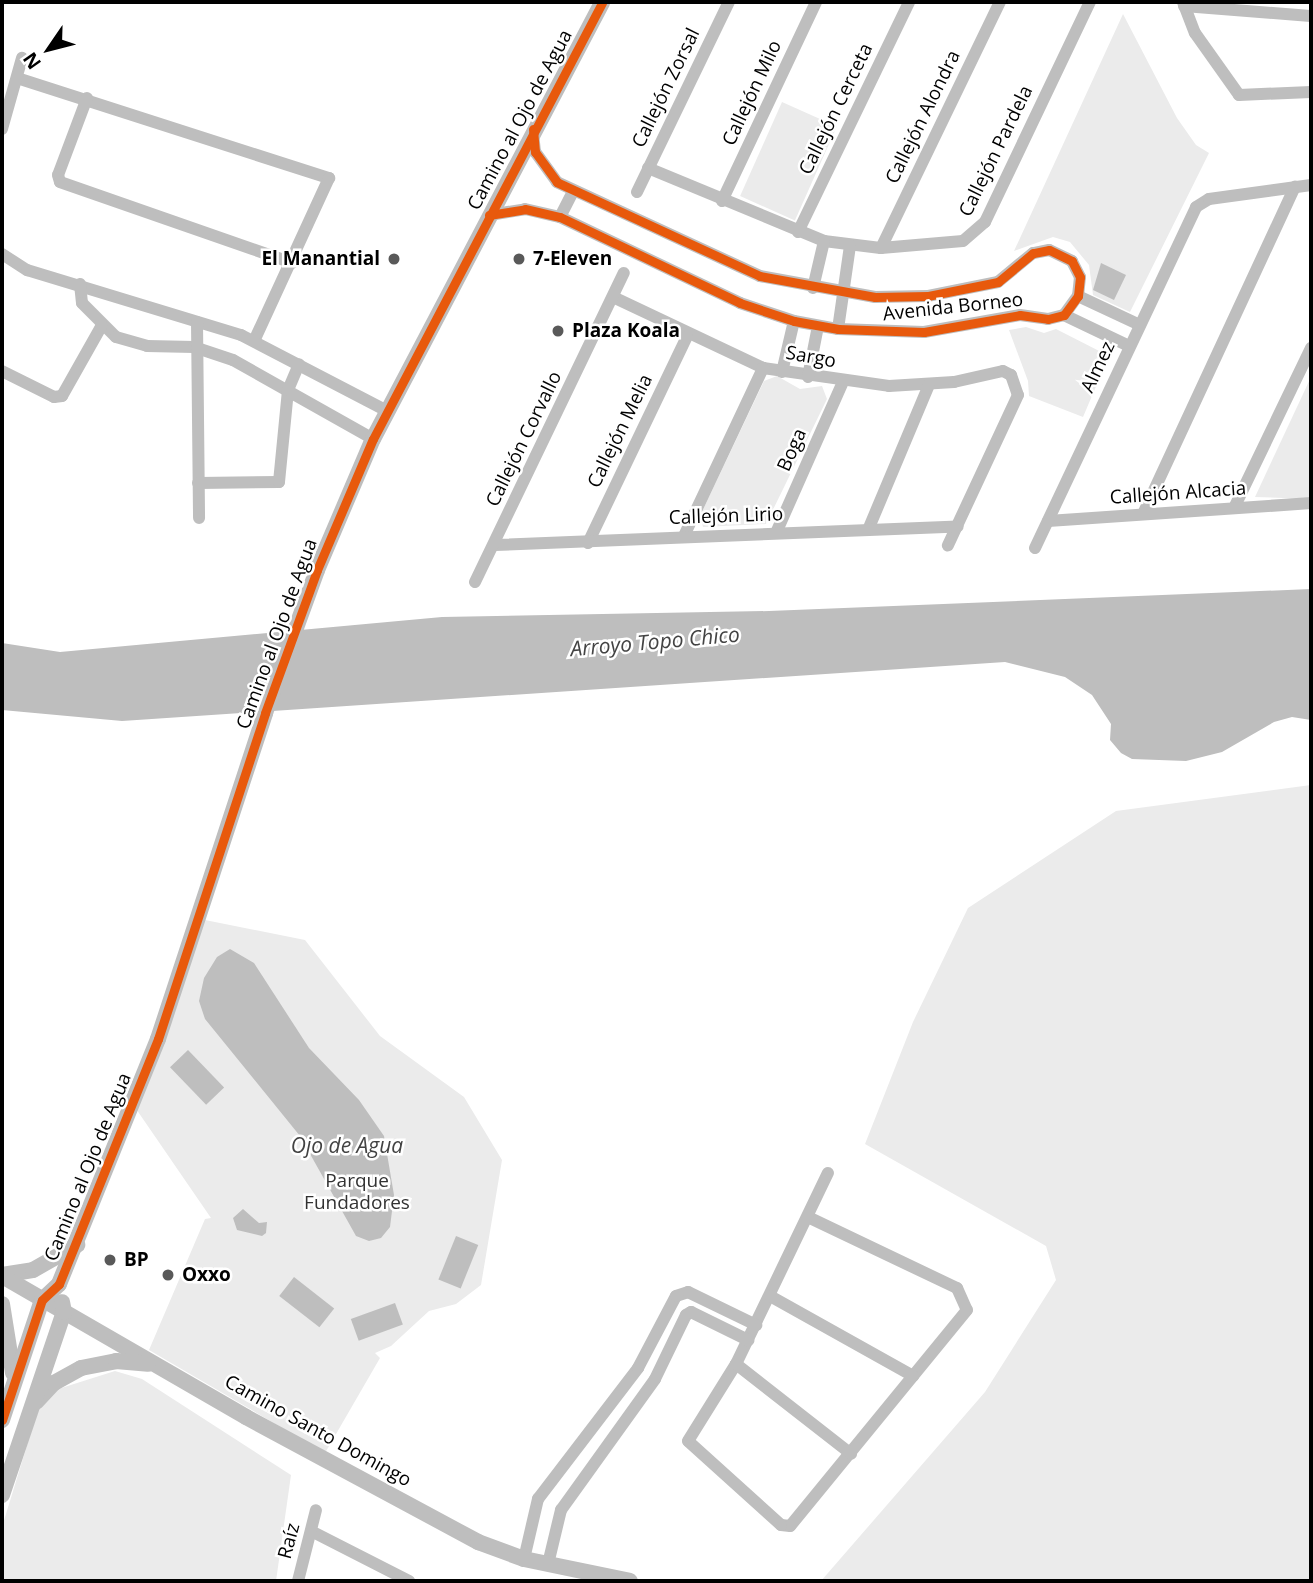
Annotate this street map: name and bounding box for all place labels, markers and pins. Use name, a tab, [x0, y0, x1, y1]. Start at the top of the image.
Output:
place label: El Manantial	[261, 248, 380, 270]
place label: 7-Eleven	[533, 248, 612, 270]
marker: El Manantial	[386, 251, 402, 267]
marker: 7-Eleven	[511, 251, 527, 267]
place label: Plaza Koala	[572, 320, 680, 342]
marker: Plaza Koala	[550, 323, 566, 339]
place label: BP	[124, 1249, 149, 1271]
marker: BP	[102, 1252, 118, 1268]
place label: Oxxo	[182, 1264, 231, 1286]
marker: Oxxo	[160, 1267, 176, 1283]

